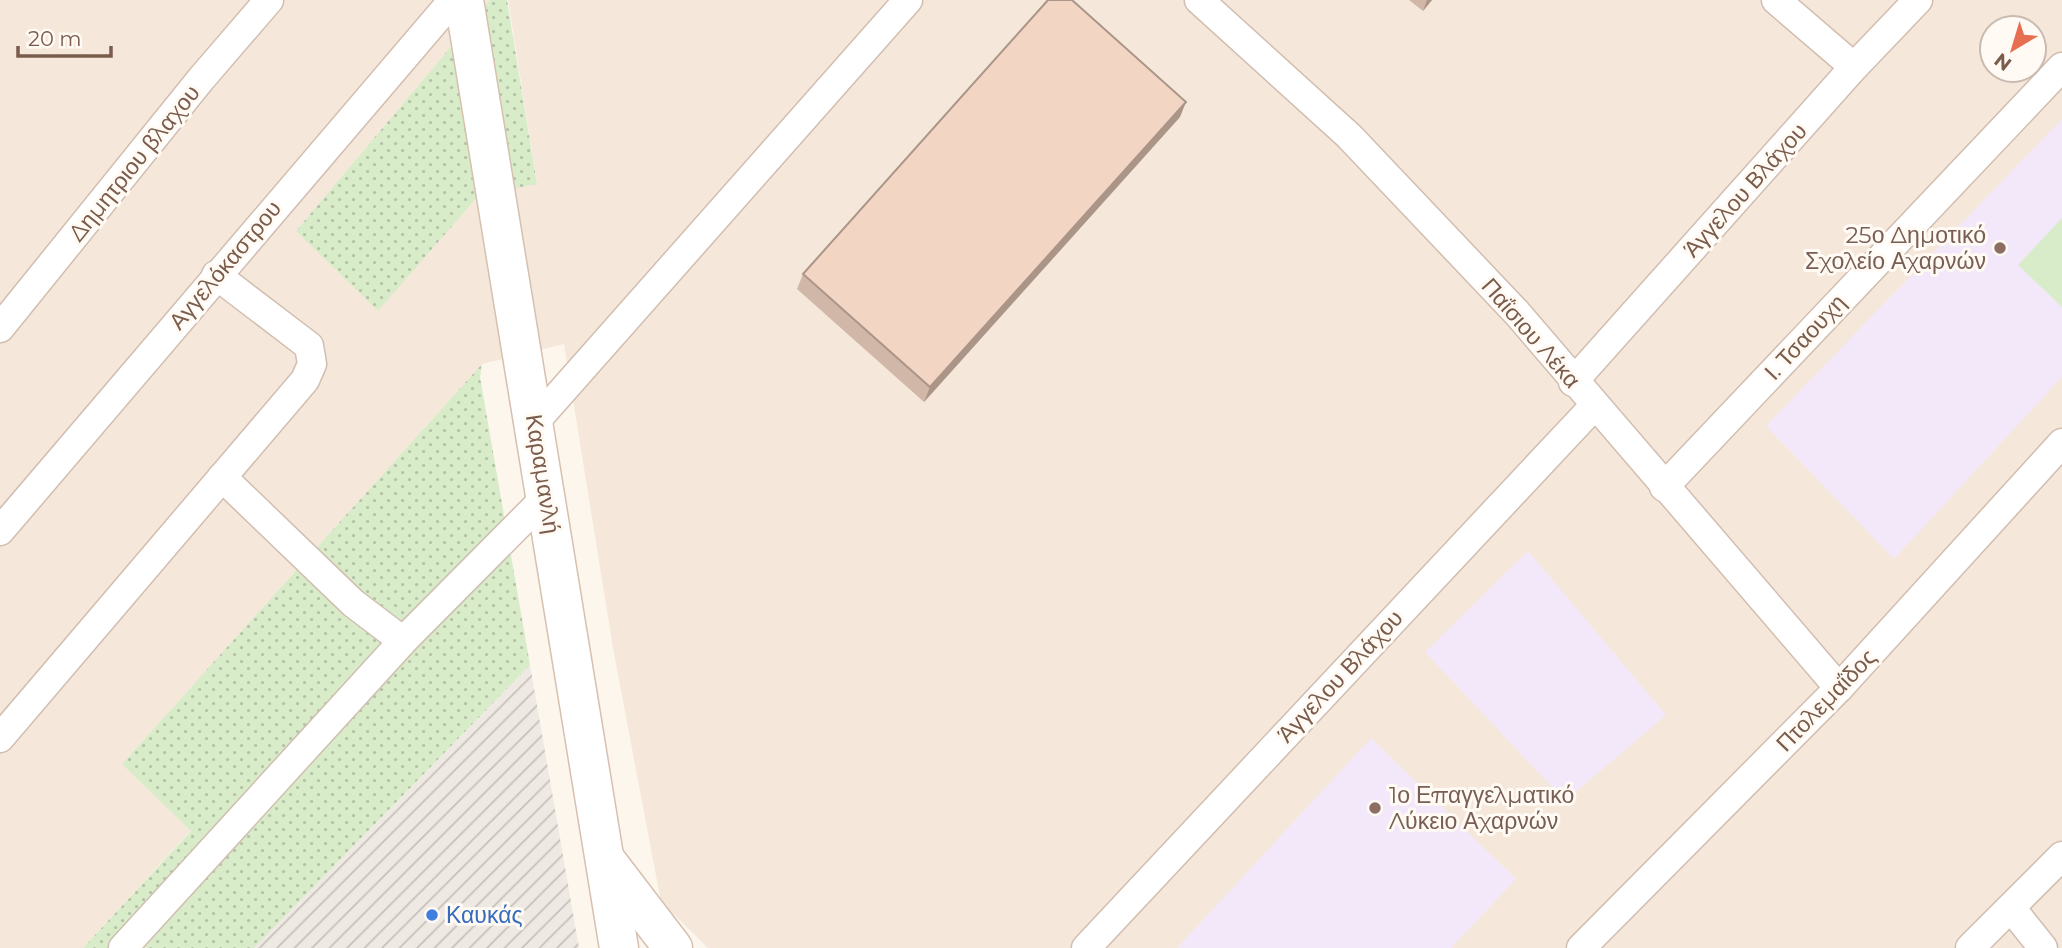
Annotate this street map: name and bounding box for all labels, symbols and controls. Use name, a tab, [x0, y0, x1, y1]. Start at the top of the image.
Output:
scale bar	[18, 14, 110, 58]
north arrow	[1978, 14, 2048, 84]
text: 20 m	[28, 26, 82, 51]
text: N	[1990, 48, 2016, 76]
street label: Δημητριου βλαχου	[62, 79, 206, 247]
street label: Άγγελου Βλάχου	[1677, 117, 1813, 263]
street label: Αγγελόκαστρου	[163, 195, 287, 335]
place label: 25ο Δημοτικό Σχολείο Αχαρνών	[1805, 221, 1986, 275]
marker: 25ο Δημοτικό Σχολείο Αχαρνών	[1992, 240, 2008, 256]
street label: Παΐσιου Λέκα	[1476, 272, 1586, 394]
street label: Ι. Τσαουχη	[1758, 288, 1852, 386]
street label: Καραμανλή	[520, 412, 566, 536]
street label: Άγγελου Βλάχου	[1272, 604, 1408, 748]
street label: Πτολεμαΐδος	[1770, 643, 1882, 757]
place label: 1ο Επαγγελματικό Λύκειο Αχαρνών	[1389, 781, 1574, 835]
marker: 1ο Επαγγελματικό Λύκειο Αχαρνών	[1367, 800, 1383, 816]
place label: Καυκάς	[446, 901, 523, 929]
marker: Καυκάς	[424, 907, 440, 923]

